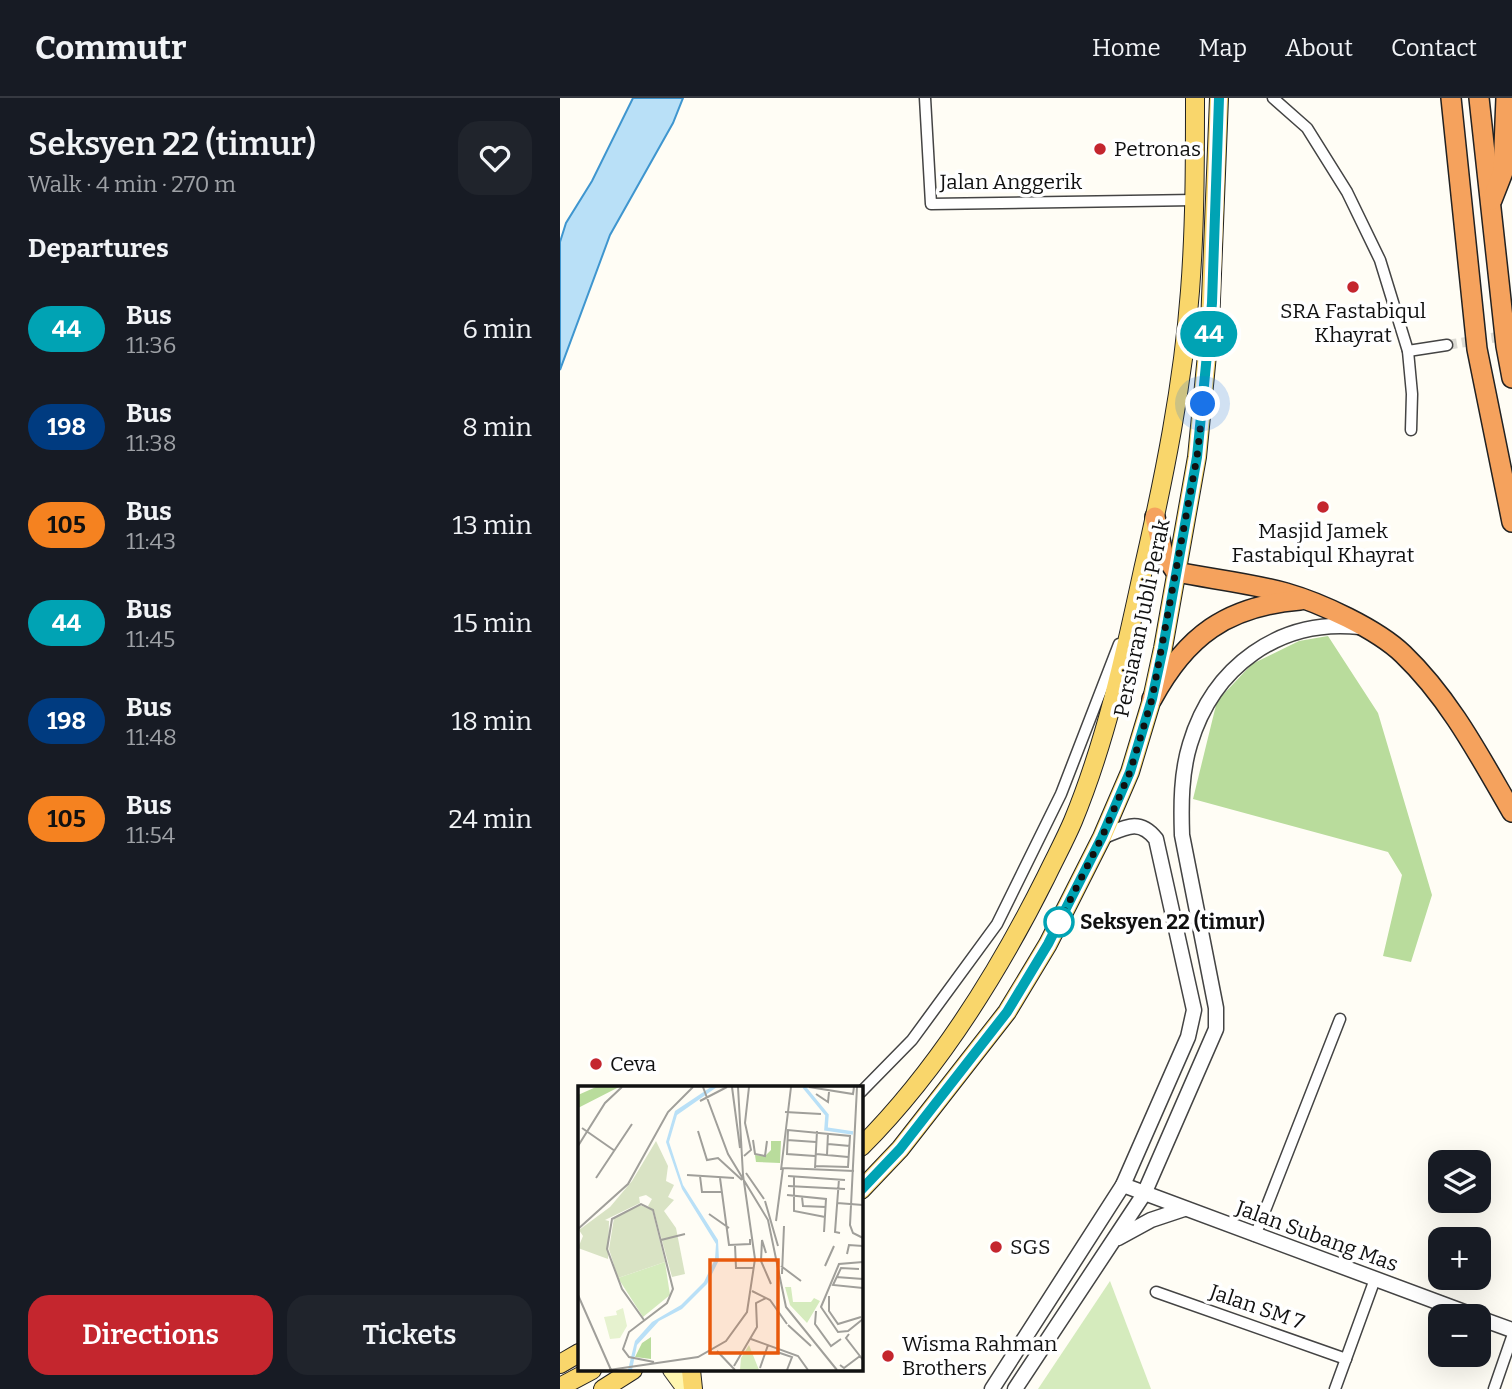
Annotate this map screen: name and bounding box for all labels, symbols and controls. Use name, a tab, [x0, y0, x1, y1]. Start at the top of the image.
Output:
text: Commutr	[35, 28, 187, 68]
text: Home	[1092, 34, 1161, 62]
text: Map	[1199, 34, 1247, 62]
text: About	[1285, 34, 1353, 62]
text: Contact	[1391, 34, 1477, 62]
button: heart	[458, 121, 532, 195]
text: Seksyen 22 (timur)	[28, 124, 316, 164]
place label: Petronas	[1114, 136, 1201, 162]
marker: Petronas	[1092, 141, 1108, 157]
street label: Jalan Anggerik	[939, 169, 1082, 195]
text: Walk · 4 min · 270 m	[28, 170, 236, 198]
text: Departures	[28, 233, 169, 264]
marker: SRA Fastabiqul Khayrat	[1345, 279, 1361, 295]
place label: SRA Fastabiqul Khayrat	[1280, 298, 1426, 348]
text: Bus	[126, 300, 172, 331]
line badge: 44	[1178, 311, 1240, 357]
text: 6 min	[463, 314, 532, 345]
text: 44	[52, 315, 81, 343]
text: 44	[1194, 320, 1224, 348]
text: 11:36	[126, 331, 176, 359]
your location	[1185, 386, 1220, 421]
text: Bus	[126, 398, 172, 429]
text: 8 min	[462, 412, 532, 443]
text: 198	[47, 413, 86, 441]
text: 11:38	[126, 429, 176, 457]
text: Bus	[126, 496, 172, 527]
marker: Masjid Jamek Fastabiqul Khayrat	[1315, 499, 1331, 515]
text: 13 min	[452, 510, 532, 541]
text: 105	[47, 511, 86, 539]
street label: Persiaran Jubli Perak	[1108, 517, 1176, 719]
place label: Masjid Jamek Fastabiqul Khayrat	[1232, 518, 1415, 568]
text: 11:43	[126, 527, 176, 555]
text: Bus	[126, 594, 172, 625]
text: 15 min	[453, 608, 532, 639]
text: 44	[52, 609, 81, 637]
text: 11:45	[126, 625, 175, 653]
text: Bus	[126, 692, 172, 723]
text: 18 min	[452, 706, 532, 737]
text: 198	[47, 707, 86, 735]
text: 11:48	[126, 723, 177, 751]
text: Bus	[126, 790, 172, 821]
text: 24 min	[448, 804, 532, 835]
text: 105	[47, 805, 86, 833]
text: 11:54	[126, 821, 175, 849]
marker: Seksyen 22 (timur)	[1044, 907, 1074, 937]
place label: Seksyen 22 (timur)	[1080, 909, 1265, 935]
place label: Ceva	[610, 1051, 657, 1077]
marker: Ceva	[588, 1056, 604, 1072]
inset map	[578, 1086, 863, 1372]
map controls	[1428, 1150, 1491, 1367]
button: layers	[1428, 1150, 1491, 1213]
street label: Jalan Subang Mas	[1231, 1194, 1402, 1277]
button: +	[1428, 1227, 1491, 1290]
place label: SGS	[1010, 1234, 1051, 1260]
marker: SGS	[988, 1239, 1004, 1255]
street label: Jalan SM 7	[1205, 1278, 1308, 1335]
button: Directions	[28, 1295, 273, 1375]
button: Tickets	[287, 1295, 532, 1375]
button: −	[1428, 1304, 1491, 1367]
place label: Wisma Rahman Brothers	[902, 1331, 1057, 1381]
marker: Wisma Rahman Brothers	[880, 1348, 896, 1364]

